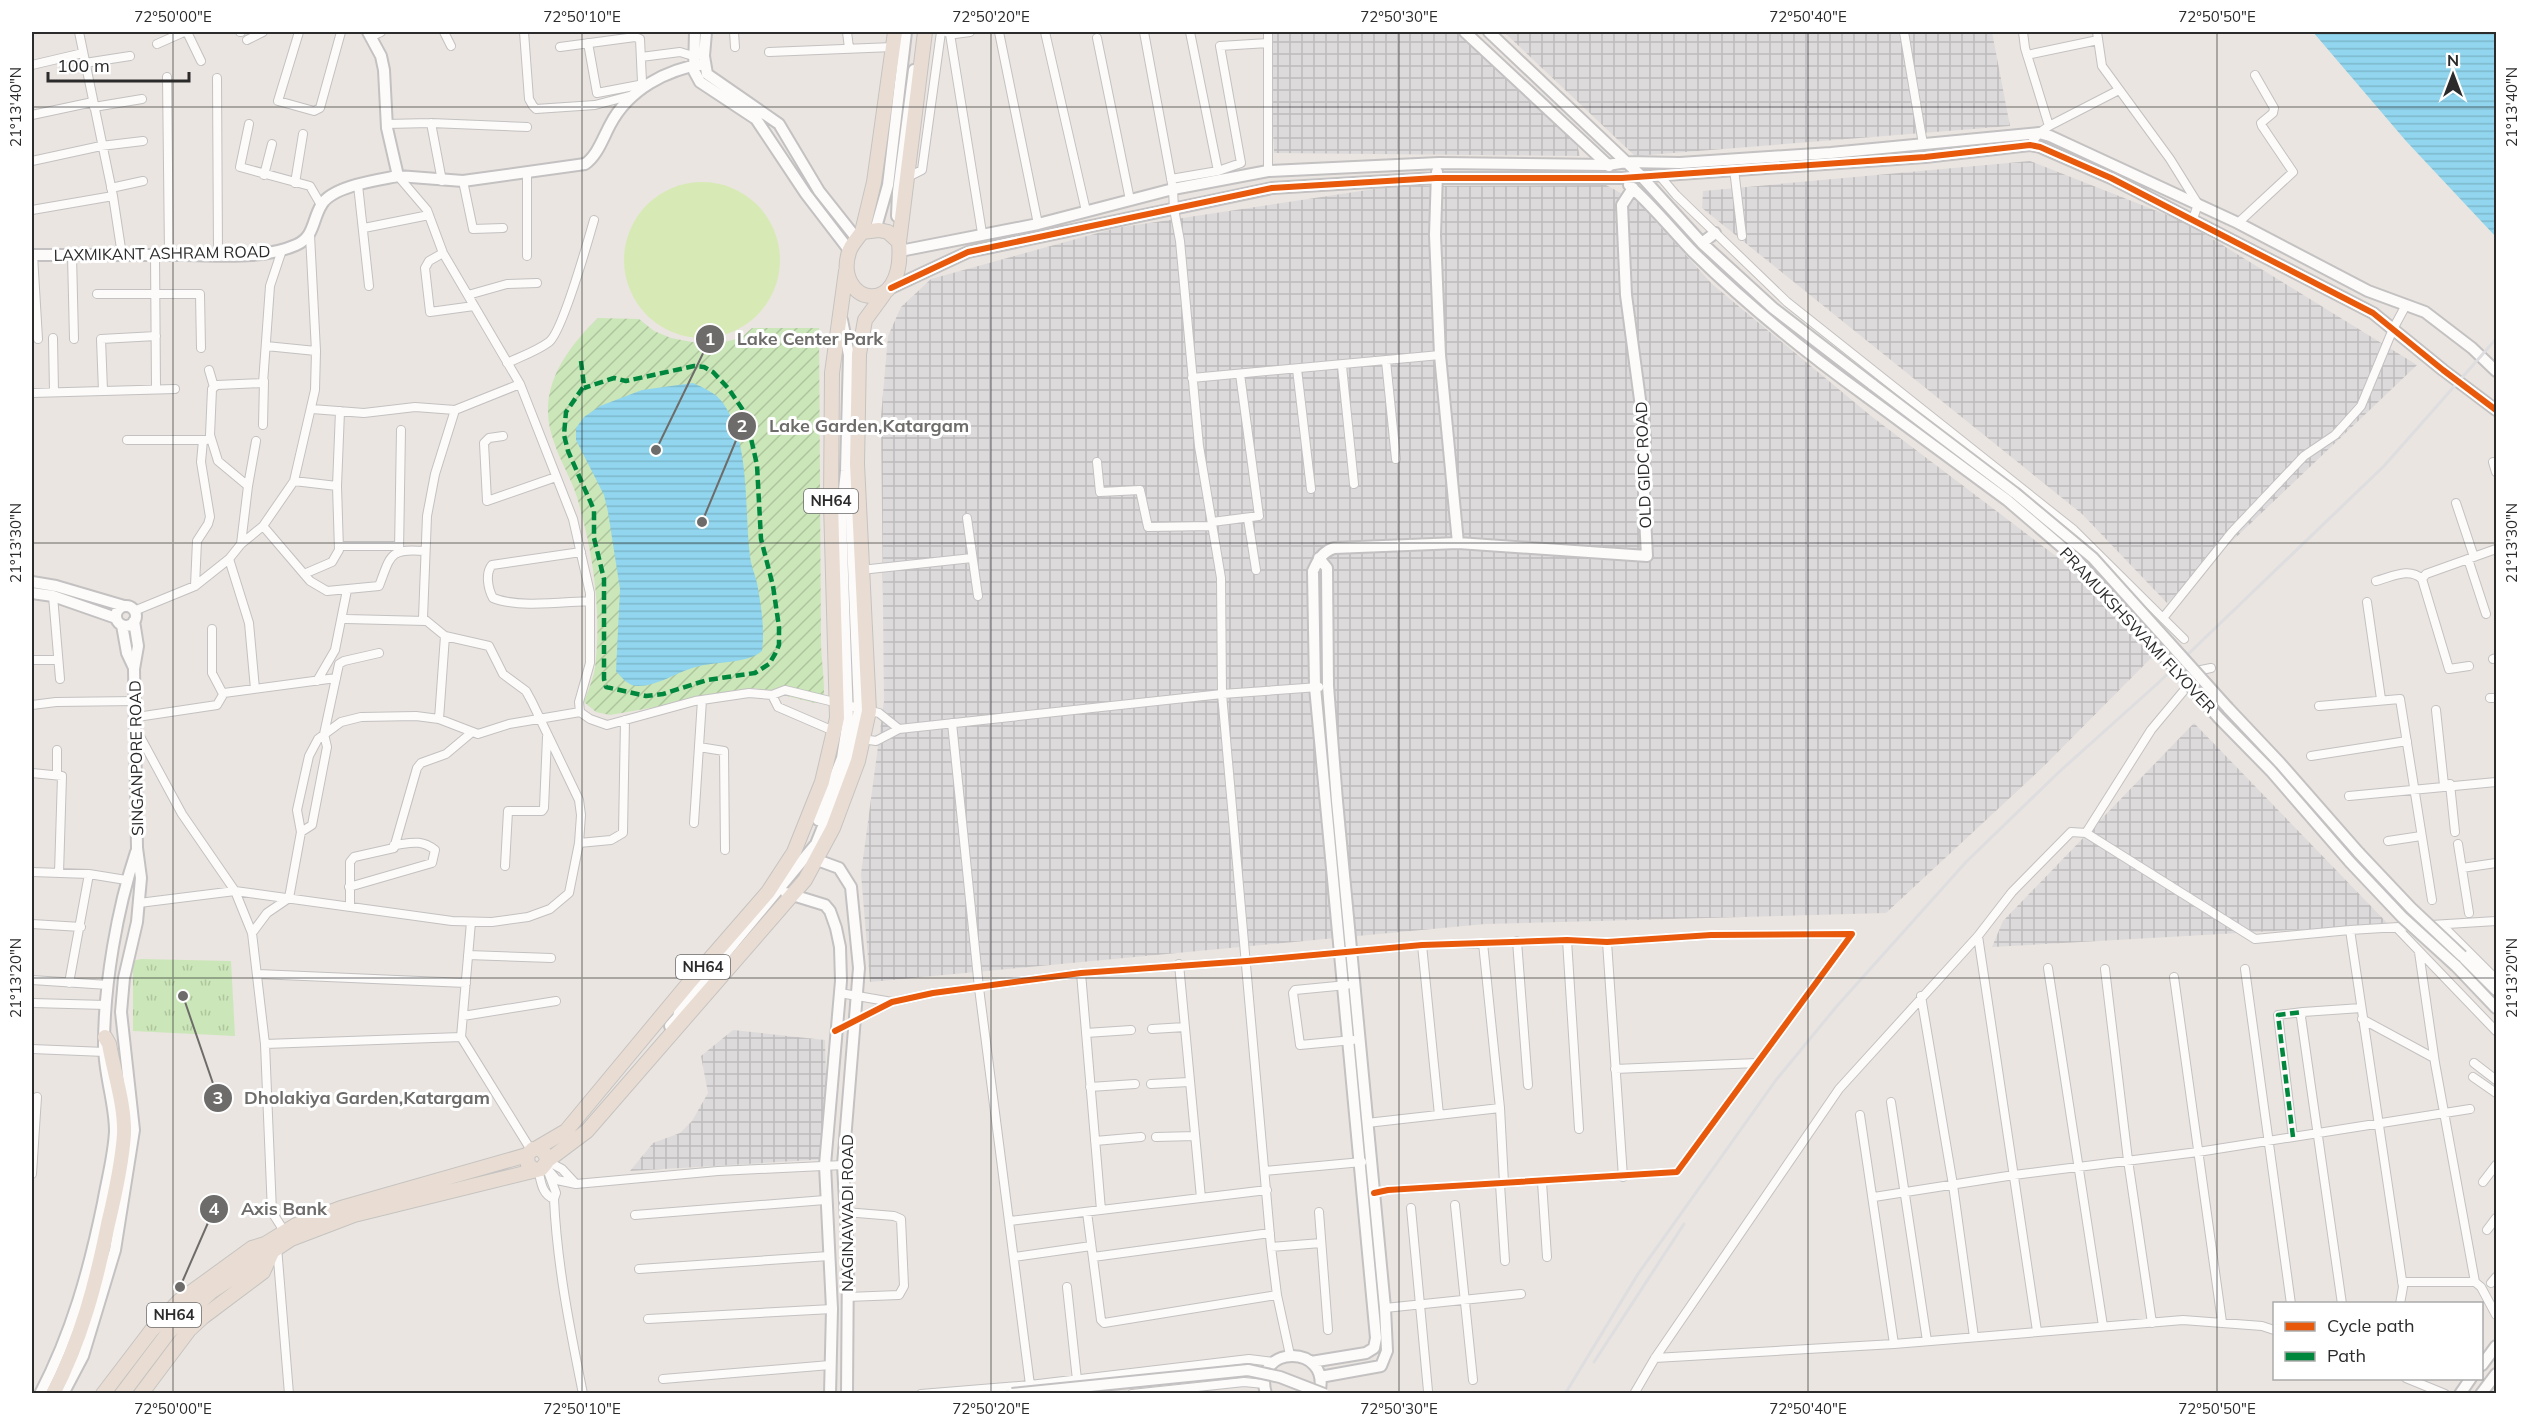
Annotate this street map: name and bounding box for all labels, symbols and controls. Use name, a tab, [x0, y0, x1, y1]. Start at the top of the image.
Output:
text: 72°50'00"E	[134, 7, 212, 26]
text: 72°50'10"E	[543, 7, 621, 26]
text: 72°50'20"E	[952, 7, 1030, 26]
text: 72°50'30"E	[1360, 7, 1438, 26]
text: 72°50'40"E	[1769, 7, 1847, 26]
text: 72°50'50"E	[2178, 7, 2256, 26]
scale bar	[48, 45, 189, 83]
north arrow	[2423, 45, 2483, 105]
text: N	[2447, 50, 2459, 70]
text: 100 m	[57, 54, 110, 77]
text: 21°13'40"N	[6, 67, 25, 147]
text: 21°13'40"N	[2502, 67, 2521, 147]
street label: LAXMIKANT ASHRAM ROAD	[53, 241, 271, 265]
callout: Lake Center Park	[695, 321, 895, 357]
text: 1	[705, 327, 715, 350]
text: Lake Center Park	[737, 327, 884, 350]
street label: OLD GIDC ROAD	[1631, 401, 1655, 529]
callout: Lake Garden,Katargam	[727, 408, 981, 444]
text: 2	[737, 414, 747, 437]
text: Lake Garden,Katargam	[769, 414, 969, 437]
road number: NH64	[804, 489, 858, 513]
text: 21°13'30"N	[6, 503, 25, 583]
text: 21°13'30"N	[2502, 503, 2521, 583]
street label: PRAMUKSHSWAMI FLYOVER	[2056, 543, 2220, 717]
street label: SINGANPORE ROAD	[125, 680, 147, 836]
text: 21°13'20"N	[6, 938, 25, 1018]
text: 21°13'20"N	[2502, 938, 2521, 1018]
road number: NH64	[676, 955, 730, 979]
callout: Dholakiya Garden,Katargam	[203, 1080, 502, 1116]
text: 3	[213, 1086, 223, 1109]
text: Dholakiya Garden,Katargam	[244, 1086, 490, 1109]
street label: NAGINAWADI ROAD	[837, 1134, 857, 1292]
callout: Axis Bank	[199, 1191, 339, 1227]
text: 4	[209, 1197, 220, 1220]
text: Axis Bank	[241, 1197, 328, 1220]
legend	[2273, 1302, 2483, 1380]
road number: NH64	[147, 1303, 201, 1327]
text: Cycle path	[2327, 1314, 2414, 1337]
text: Path	[2327, 1344, 2366, 1367]
text: 72°50'00"E	[134, 1399, 212, 1418]
text: 72°50'10"E	[543, 1399, 621, 1418]
text: 72°50'20"E	[952, 1399, 1030, 1418]
text: 72°50'30"E	[1360, 1399, 1438, 1418]
text: 72°50'40"E	[1769, 1399, 1847, 1418]
text: 72°50'50"E	[2178, 1399, 2256, 1418]

